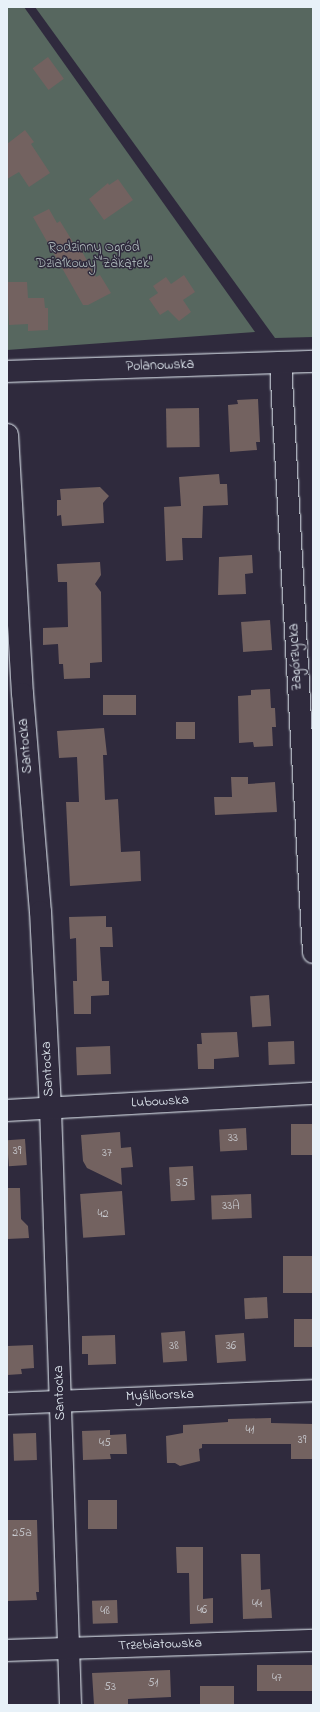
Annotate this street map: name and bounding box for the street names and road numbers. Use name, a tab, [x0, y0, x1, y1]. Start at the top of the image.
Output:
street label: Polanowska	[126, 356, 194, 376]
street label: Zagórzycka	[286, 623, 306, 691]
street label: Santocka	[15, 718, 37, 774]
street label: Santocka	[38, 1041, 58, 1097]
street label: Lubowska	[131, 1092, 189, 1112]
street label: Santocka	[51, 1365, 69, 1421]
street label: Myśliborska	[126, 1386, 194, 1406]
street label: Trzebiatowska	[118, 1635, 202, 1655]

